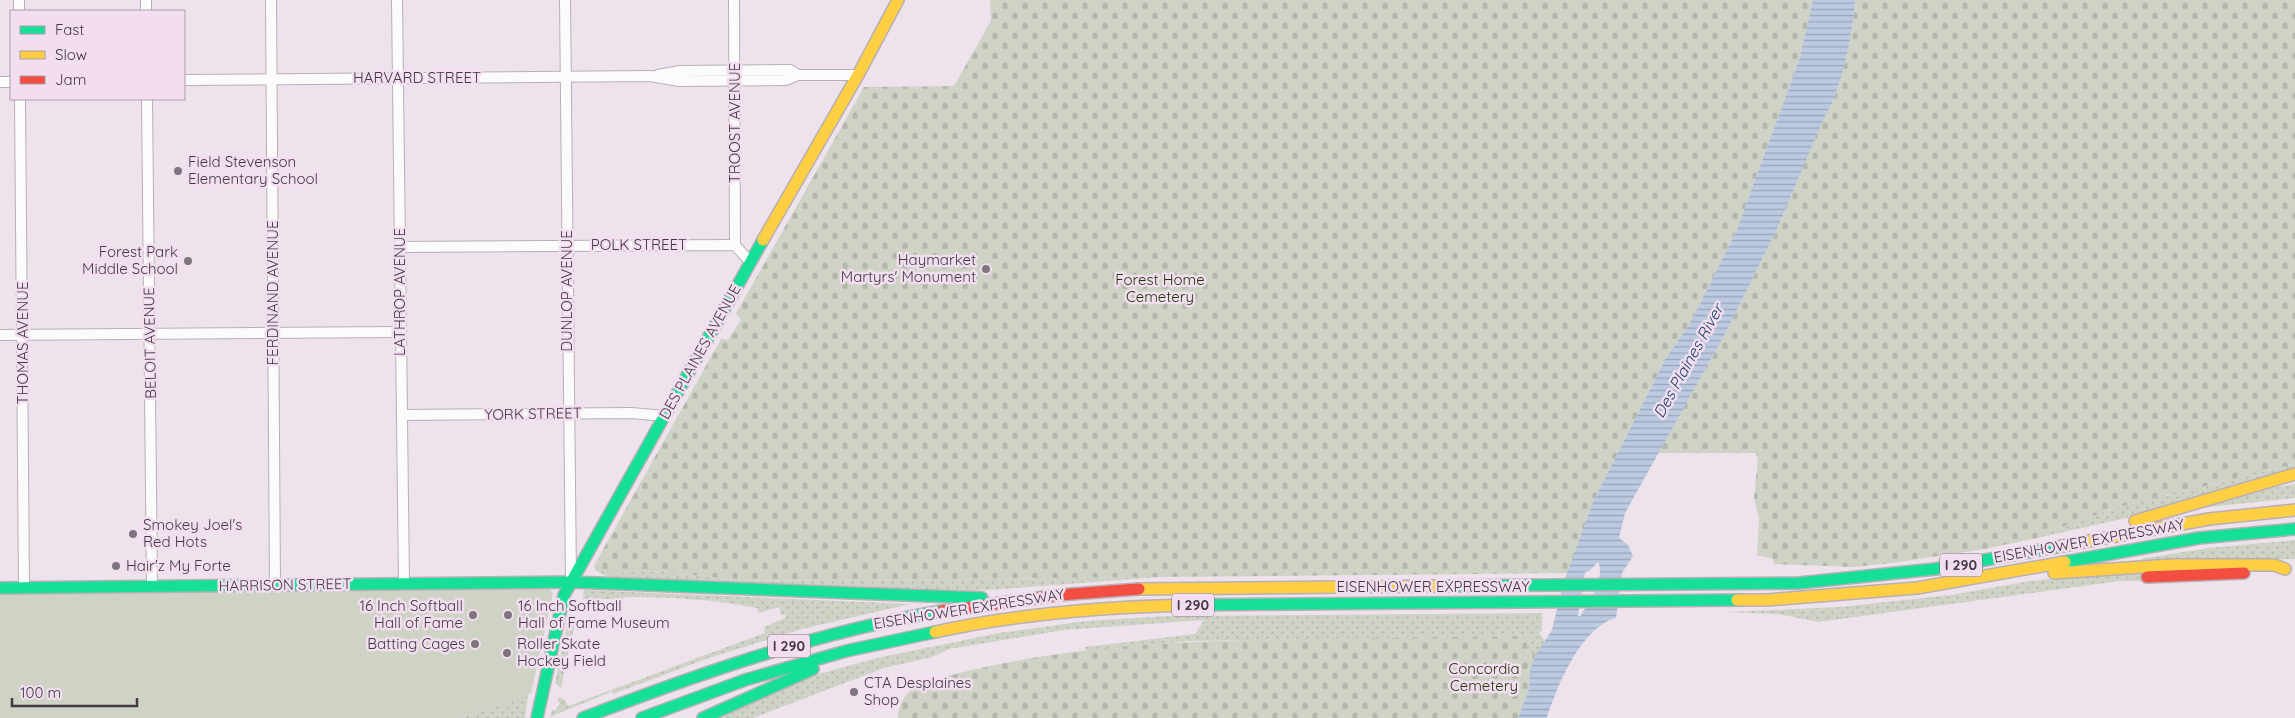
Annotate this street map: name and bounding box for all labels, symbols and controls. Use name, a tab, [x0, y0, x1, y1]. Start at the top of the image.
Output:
legend	[10, 10, 185, 100]
text: Fast	[55, 20, 84, 39]
text: Slow	[55, 45, 87, 64]
street label: TROOST AVENUE	[725, 63, 744, 183]
street label: HARVARD STREET	[353, 68, 481, 87]
text: Jam	[55, 70, 86, 89]
place label: Field Stevenson Elementary School	[188, 152, 318, 188]
marker: Field Stevenson Elementary School	[172, 165, 184, 177]
street label: FERDINAND AVENUE	[263, 221, 282, 365]
street label: LATHROP AVENUE	[390, 228, 409, 356]
street label: DUNLOP AVENUE	[557, 230, 576, 352]
street label: POLK STREET	[591, 235, 687, 254]
place label: Forest Park Middle School	[82, 242, 178, 278]
place label: Haymarket Martyrs' Monument	[841, 250, 976, 286]
marker: Forest Park Middle School	[182, 255, 194, 267]
marker: Haymarket Martyrs' Monument	[980, 263, 992, 275]
park label: Forest Home Cemetery	[1115, 270, 1205, 306]
street label: DES PLAINES AVENUE	[655, 281, 745, 422]
street label: THOMAS AVENUE	[13, 282, 32, 404]
street label: BELOIT AVENUE	[139, 287, 160, 399]
water label: Des Plaines River	[1649, 299, 1728, 421]
street label: YORK STREET	[484, 403, 582, 424]
street label: EISENHOWER EXPRESSWAY	[1992, 514, 2186, 567]
place label: Smokey Joel's Red Hots	[143, 515, 242, 551]
marker: Smokey Joel's Red Hots	[127, 528, 139, 540]
road number: I 290	[1940, 554, 1982, 576]
place label: Hair'z My Forte	[126, 556, 231, 575]
marker: Hair'z My Forte	[110, 560, 122, 572]
street label: HARRISON STREET	[218, 574, 352, 595]
street label: EISENHOWER EXPRESSWAY	[1336, 577, 1530, 596]
street label: EISENHOWER EXPRESSWAY	[872, 584, 1066, 633]
road number: I 290	[1172, 594, 1214, 616]
place label: 16 Inch Softball Hall of Fame	[359, 596, 463, 632]
place label: 16 Inch Softball Hall of Fame Museum	[518, 596, 670, 632]
marker: 16 Inch Softball Hall of Fame	[467, 609, 479, 621]
marker: 16 Inch Softball Hall of Fame Museum	[502, 609, 514, 621]
place label: Batting Cages	[367, 634, 465, 653]
place label: Roller Skate Hockey Field	[517, 634, 606, 670]
road number: I 290	[768, 634, 810, 658]
marker: Batting Cages	[469, 638, 481, 650]
marker: Roller Skate Hockey Field	[501, 647, 513, 659]
park label: Concordia Cemetery	[1448, 659, 1520, 695]
place label: CTA Desplaines Shop	[864, 673, 971, 709]
scale bar	[12, 676, 138, 708]
text: 100 m	[20, 683, 61, 702]
marker: CTA Desplaines Shop	[848, 686, 860, 698]

